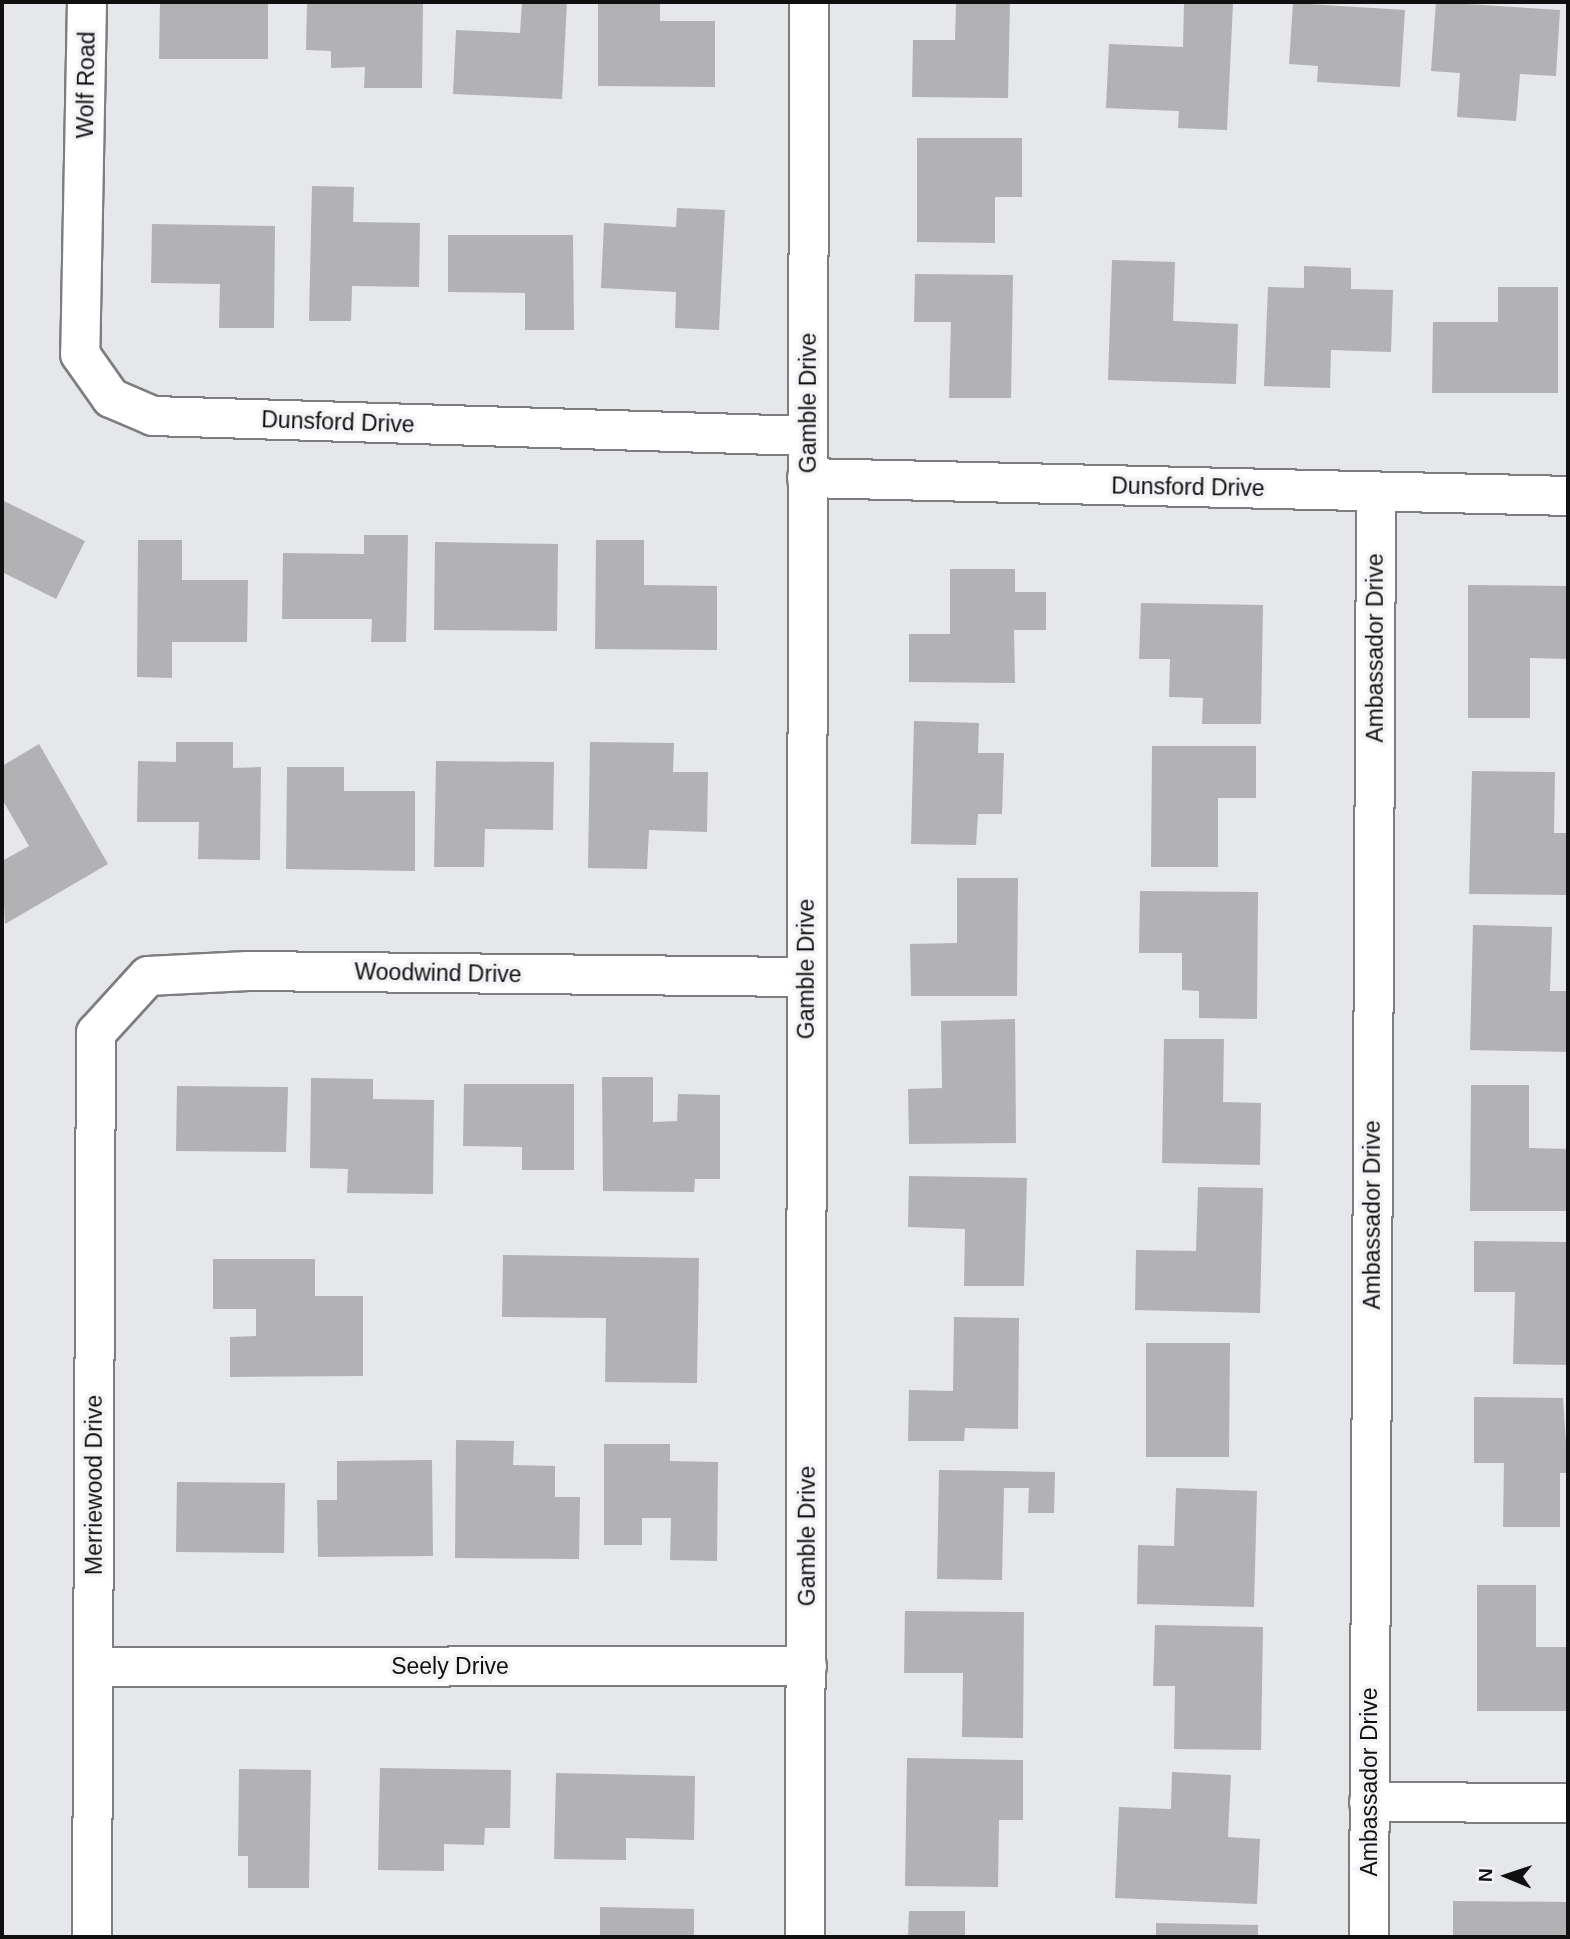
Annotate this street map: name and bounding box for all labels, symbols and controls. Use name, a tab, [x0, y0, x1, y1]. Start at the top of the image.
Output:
street label: Wolf Road	[71, 31, 101, 139]
street label: Gamble Drive	[794, 333, 822, 473]
street label: Dunsford Drive	[261, 406, 415, 438]
street label: Dunsford Drive	[1111, 472, 1265, 502]
street label: Ambassador Drive	[1361, 553, 1389, 743]
street label: Gamble Drive	[792, 899, 820, 1039]
street label: Woodwind Drive	[354, 958, 522, 988]
street label: Ambassador Drive	[1358, 1120, 1386, 1310]
street label: Merriewood Drive	[80, 1395, 108, 1575]
street label: Gamble Drive	[793, 1466, 821, 1606]
street label: Seely Drive	[391, 1652, 509, 1680]
street label: Ambassador Drive	[1355, 1687, 1383, 1877]
north arrow	[1472, 1841, 1542, 1911]
text: N	[1475, 1868, 1496, 1882]

